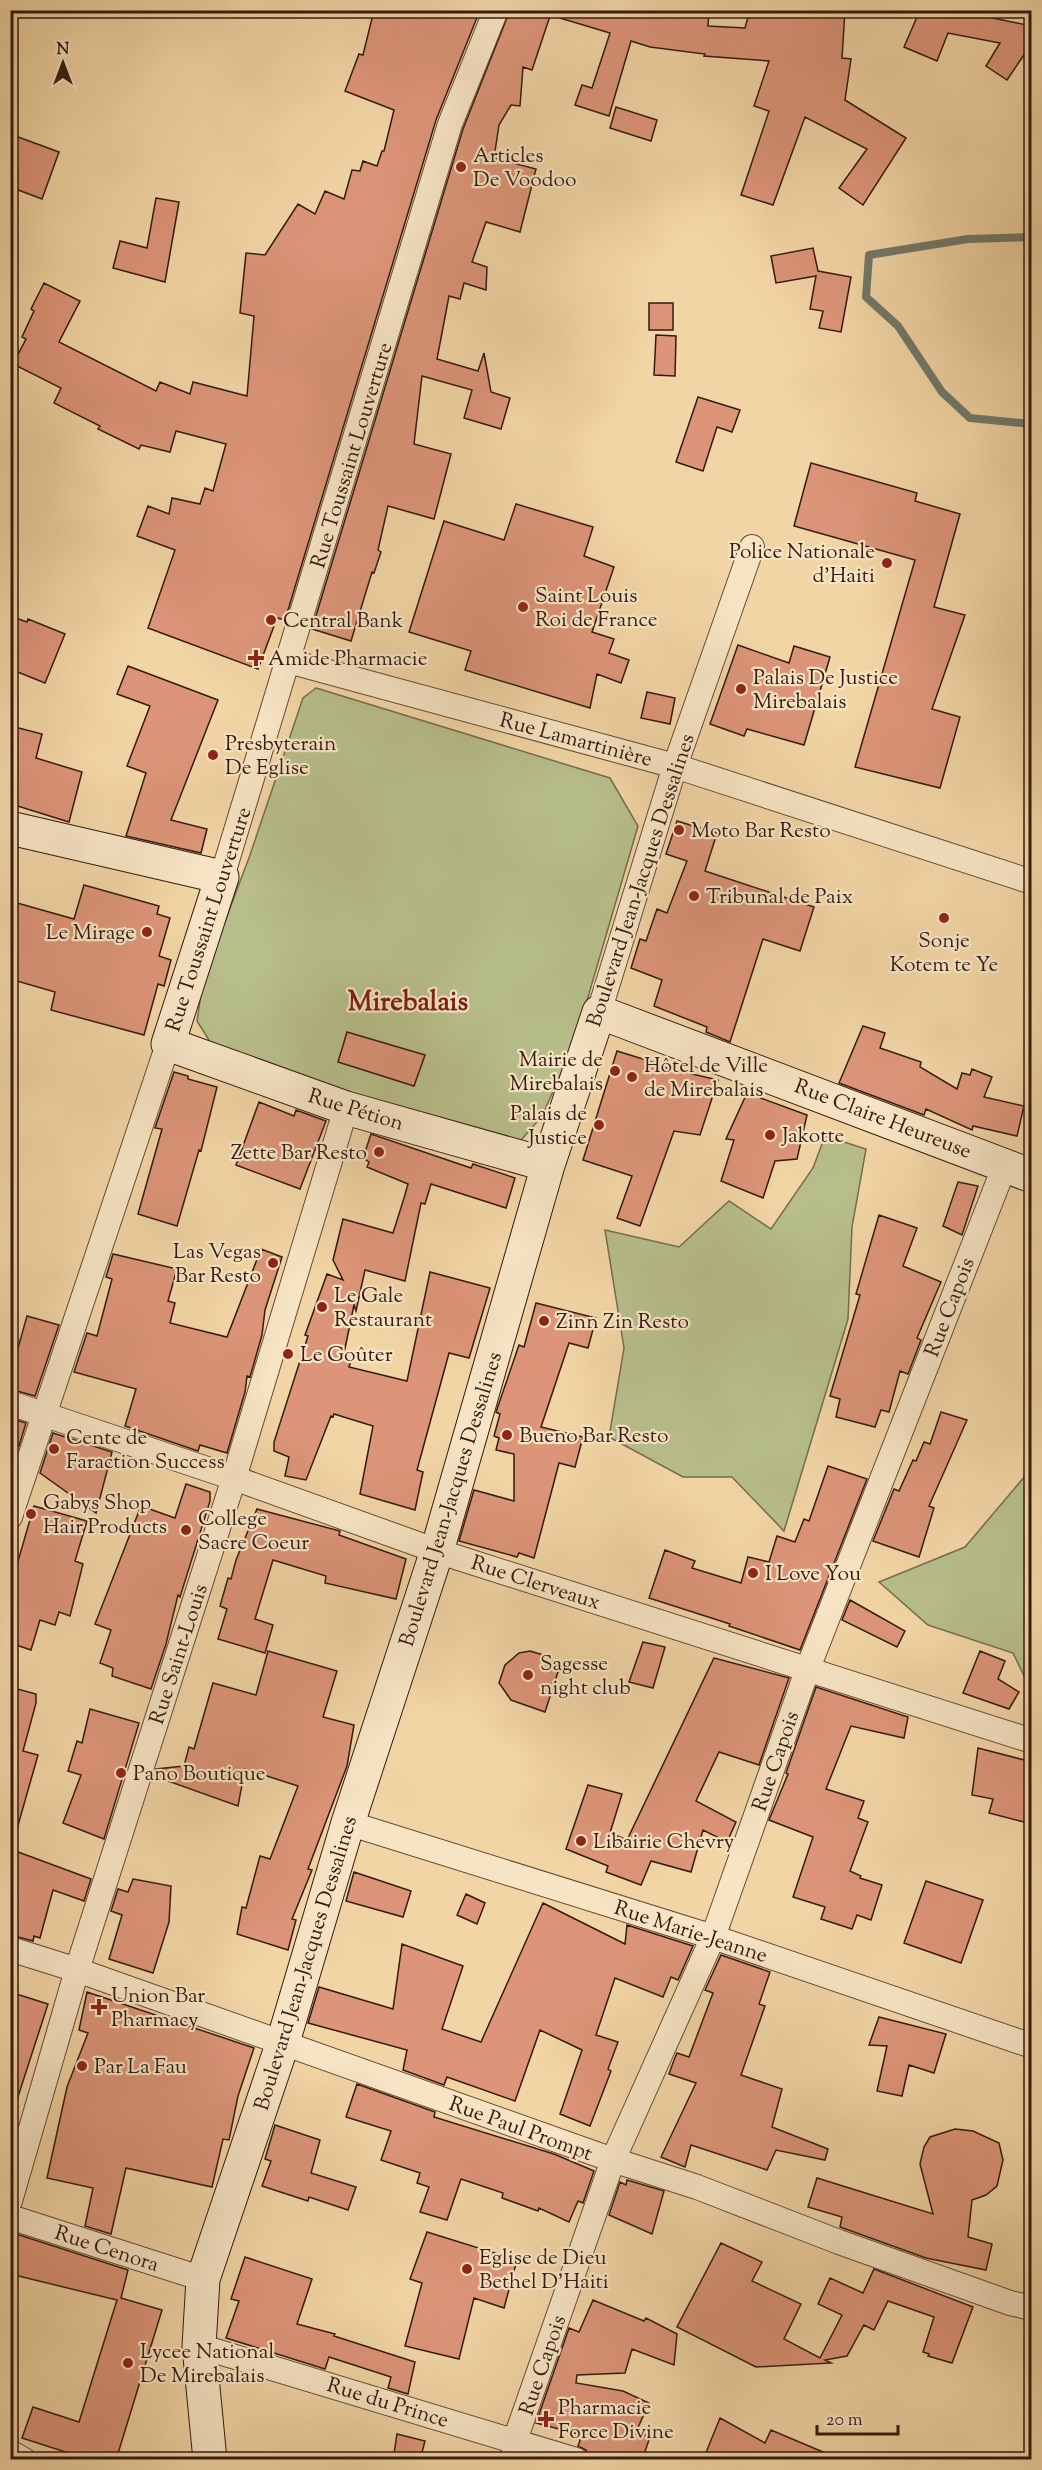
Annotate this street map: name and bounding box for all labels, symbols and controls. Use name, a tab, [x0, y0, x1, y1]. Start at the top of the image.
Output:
north arrow	[33, 33, 93, 93]
text: N	[57, 39, 70, 62]
place label: Articles De Voodoo	[473, 142, 576, 196]
marker: Articles De Voodoo	[454, 160, 468, 174]
street label: Rue Toussaint Louverture	[304, 339, 402, 572]
place label: Police Nationale d'Haiti	[729, 538, 875, 592]
marker: Police Nationale d'Haiti	[880, 556, 894, 570]
place label: Saint Louis Roi de France	[535, 582, 658, 636]
marker: Saint Louis Roi de France	[516, 600, 530, 614]
place label: Central Bank	[283, 607, 404, 637]
marker: Central Bank	[264, 613, 278, 627]
place label: Amide Pharmacie	[268, 645, 428, 675]
marker: Amide Pharmacie	[249, 651, 263, 665]
place label: Palais De Justice Mirebalais	[753, 664, 898, 718]
marker: Palais De Justice Mirebalais	[734, 682, 748, 696]
street label: Rue Lamartinière	[496, 706, 655, 776]
place label: Presbyterain De Eglise	[225, 730, 337, 784]
street label: Boulevard Jean-Jacques Dessalines	[580, 730, 704, 1031]
marker: Presbyterain De Eglise	[206, 748, 220, 762]
street label: Rue Toussaint Louverture	[159, 803, 260, 1036]
place label: Moto Bar Resto	[691, 817, 831, 847]
marker: Moto Bar Resto	[672, 823, 686, 837]
place label: Tribunal de Paix	[706, 883, 853, 913]
marker: Tribunal de Paix	[687, 889, 701, 903]
marker: Sonje Kotem te Ye	[937, 911, 951, 925]
place label: Le Mirage	[46, 919, 135, 949]
marker: Le Mirage	[140, 925, 154, 939]
place label: Sonje Kotem te Ye	[890, 927, 998, 981]
district label: Mirebalais	[348, 984, 469, 1023]
place label: Mairie de Mirebalais	[509, 1046, 603, 1100]
place label: Hôtel de Ville de Mirebalais	[644, 1052, 768, 1106]
marker: Mairie de Mirebalais	[608, 1064, 622, 1078]
marker: Hôtel de Ville de Mirebalais	[625, 1070, 639, 1084]
street label: Rue Claire Heureuse	[789, 1072, 975, 1167]
street label: Rue Pétion	[304, 1082, 407, 1140]
place label: Palais de Justice	[510, 1100, 587, 1154]
marker: Palais de Justice	[592, 1118, 606, 1132]
place label: Jakotte	[781, 1122, 844, 1152]
marker: Jakotte	[763, 1128, 777, 1142]
place label: Zette Bar Resto	[231, 1139, 367, 1169]
marker: Zette Bar Resto	[372, 1145, 386, 1159]
place label: Las Vegas Bar Resto	[173, 1238, 261, 1292]
street label: Rue Capois	[918, 1254, 984, 1362]
marker: Las Vegas Bar Resto	[266, 1256, 280, 1270]
place label: Le Gale Restaurant	[334, 1282, 432, 1336]
marker: Le Gale Restaurant	[315, 1300, 329, 1314]
place label: Zinn Zin Resto	[556, 1308, 689, 1338]
marker: Zinn Zin Resto	[537, 1314, 551, 1328]
place label: Le Goûter	[300, 1341, 393, 1371]
marker: Le Goûter	[281, 1347, 295, 1361]
street label: Boulevard Jean-Jacques Dessalines	[393, 1349, 511, 1651]
place label: Bueno Bar Resto	[519, 1422, 668, 1452]
place label: Cente de Faraction Success	[66, 1424, 225, 1478]
marker: Bueno Bar Resto	[500, 1428, 514, 1442]
marker: Cente de Faraction Success	[47, 1442, 61, 1456]
place label: Gabys Shop Hair Products	[43, 1489, 167, 1543]
place label: College Sacre Coeur	[198, 1505, 309, 1559]
marker: Gabys Shop Hair Products	[24, 1507, 38, 1521]
marker: College Sacre Coeur	[179, 1523, 193, 1537]
street label: Rue Clerveaux	[467, 1549, 604, 1619]
place label: I Love You	[765, 1560, 861, 1590]
marker: I Love You	[746, 1566, 760, 1580]
street label: Rue Saint-Louis	[143, 1581, 217, 1729]
place label: Sagesse night club	[540, 1650, 631, 1704]
marker: Sagesse night club	[521, 1668, 535, 1682]
street label: Rue Capois	[746, 1707, 808, 1816]
place label: Pano Boutique	[133, 1760, 266, 1790]
marker: Pano Boutique	[114, 1766, 128, 1780]
street label: Boulevard Jean-Jacques Dessalines	[248, 1813, 366, 2115]
place label: Libairie Chevry	[593, 1828, 735, 1858]
marker: Libairie Chevry	[574, 1834, 588, 1848]
street label: Rue Marie-Jeanne	[610, 1894, 771, 1972]
place label: Union Bar Pharmacy	[111, 1982, 205, 2036]
marker: Union Bar Pharmacy	[92, 2000, 106, 2014]
place label: Par La Fau	[94, 2053, 187, 2083]
marker: Par La Fau	[75, 2059, 89, 2073]
street label: Rue Paul Prompt	[444, 2090, 596, 2170]
street label: Rue Cenora	[50, 2219, 163, 2281]
place label: Eglise de Dieu Bethel D'Haiti	[479, 2244, 609, 2298]
marker: Eglise de Dieu Bethel D'Haiti	[460, 2262, 474, 2276]
street label: Rue Capois	[513, 2311, 575, 2420]
place label: Lycee National De Mirebalais	[140, 2338, 274, 2392]
marker: Lycee National De Mirebalais	[121, 2356, 135, 2370]
street label: Rue du Prince	[323, 2371, 452, 2437]
place label: Pharmacie Force Divine	[558, 2394, 674, 2448]
scale bar	[817, 2398, 898, 2436]
text: 20 m	[826, 2408, 863, 2434]
marker: Pharmacie Force Divine	[539, 2412, 553, 2426]

